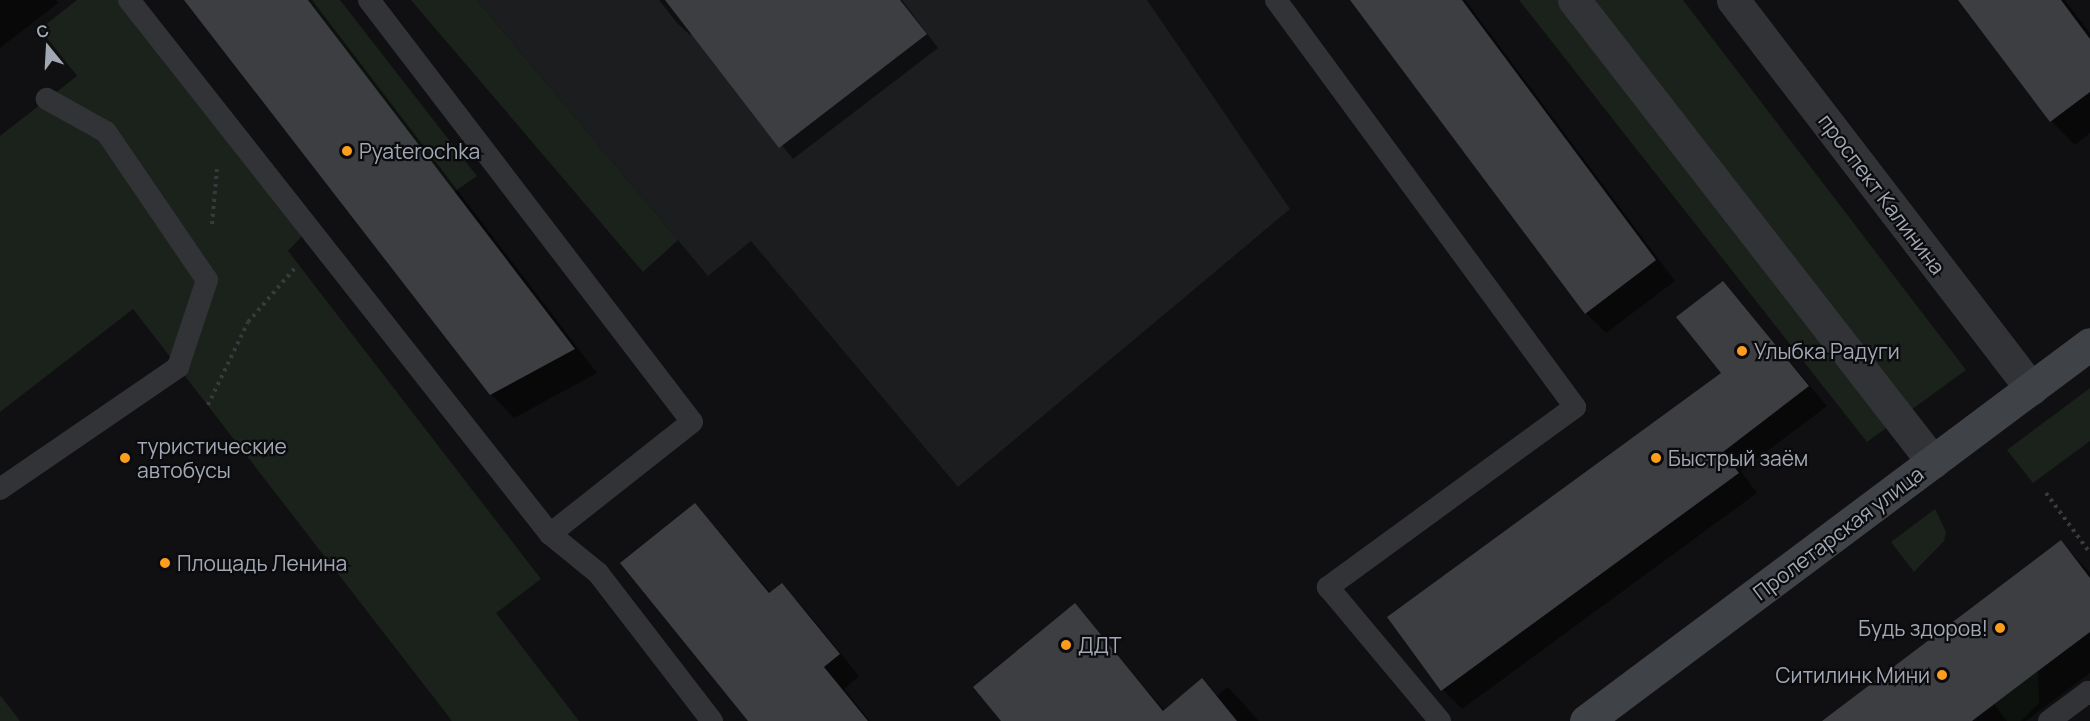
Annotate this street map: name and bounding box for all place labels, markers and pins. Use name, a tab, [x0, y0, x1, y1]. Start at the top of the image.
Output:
place label: Pyaterochka	[359, 138, 480, 164]
marker: Pyaterochka	[340, 144, 354, 158]
place label: Улыбка Радуги	[1754, 338, 1900, 364]
marker: Улыбка Радуги	[1735, 344, 1749, 358]
place label: туристические автобусы	[137, 433, 287, 483]
place label: Быстрый заём	[1668, 445, 1808, 471]
marker: туристические автобусы	[118, 451, 132, 465]
marker: Быстрый заём	[1649, 451, 1663, 465]
place label: Площадь Ленина	[177, 550, 347, 576]
marker: Площадь Ленина	[158, 556, 172, 570]
place label: Будь здоров!	[1858, 615, 1988, 641]
marker: Будь здоров!	[1993, 621, 2007, 635]
place label: ДДТ	[1078, 632, 1122, 658]
marker: ДДТ	[1059, 638, 1073, 652]
place label: Ситилинк Мини	[1775, 662, 1930, 688]
marker: Ситилинк Мини	[1935, 668, 1949, 682]

